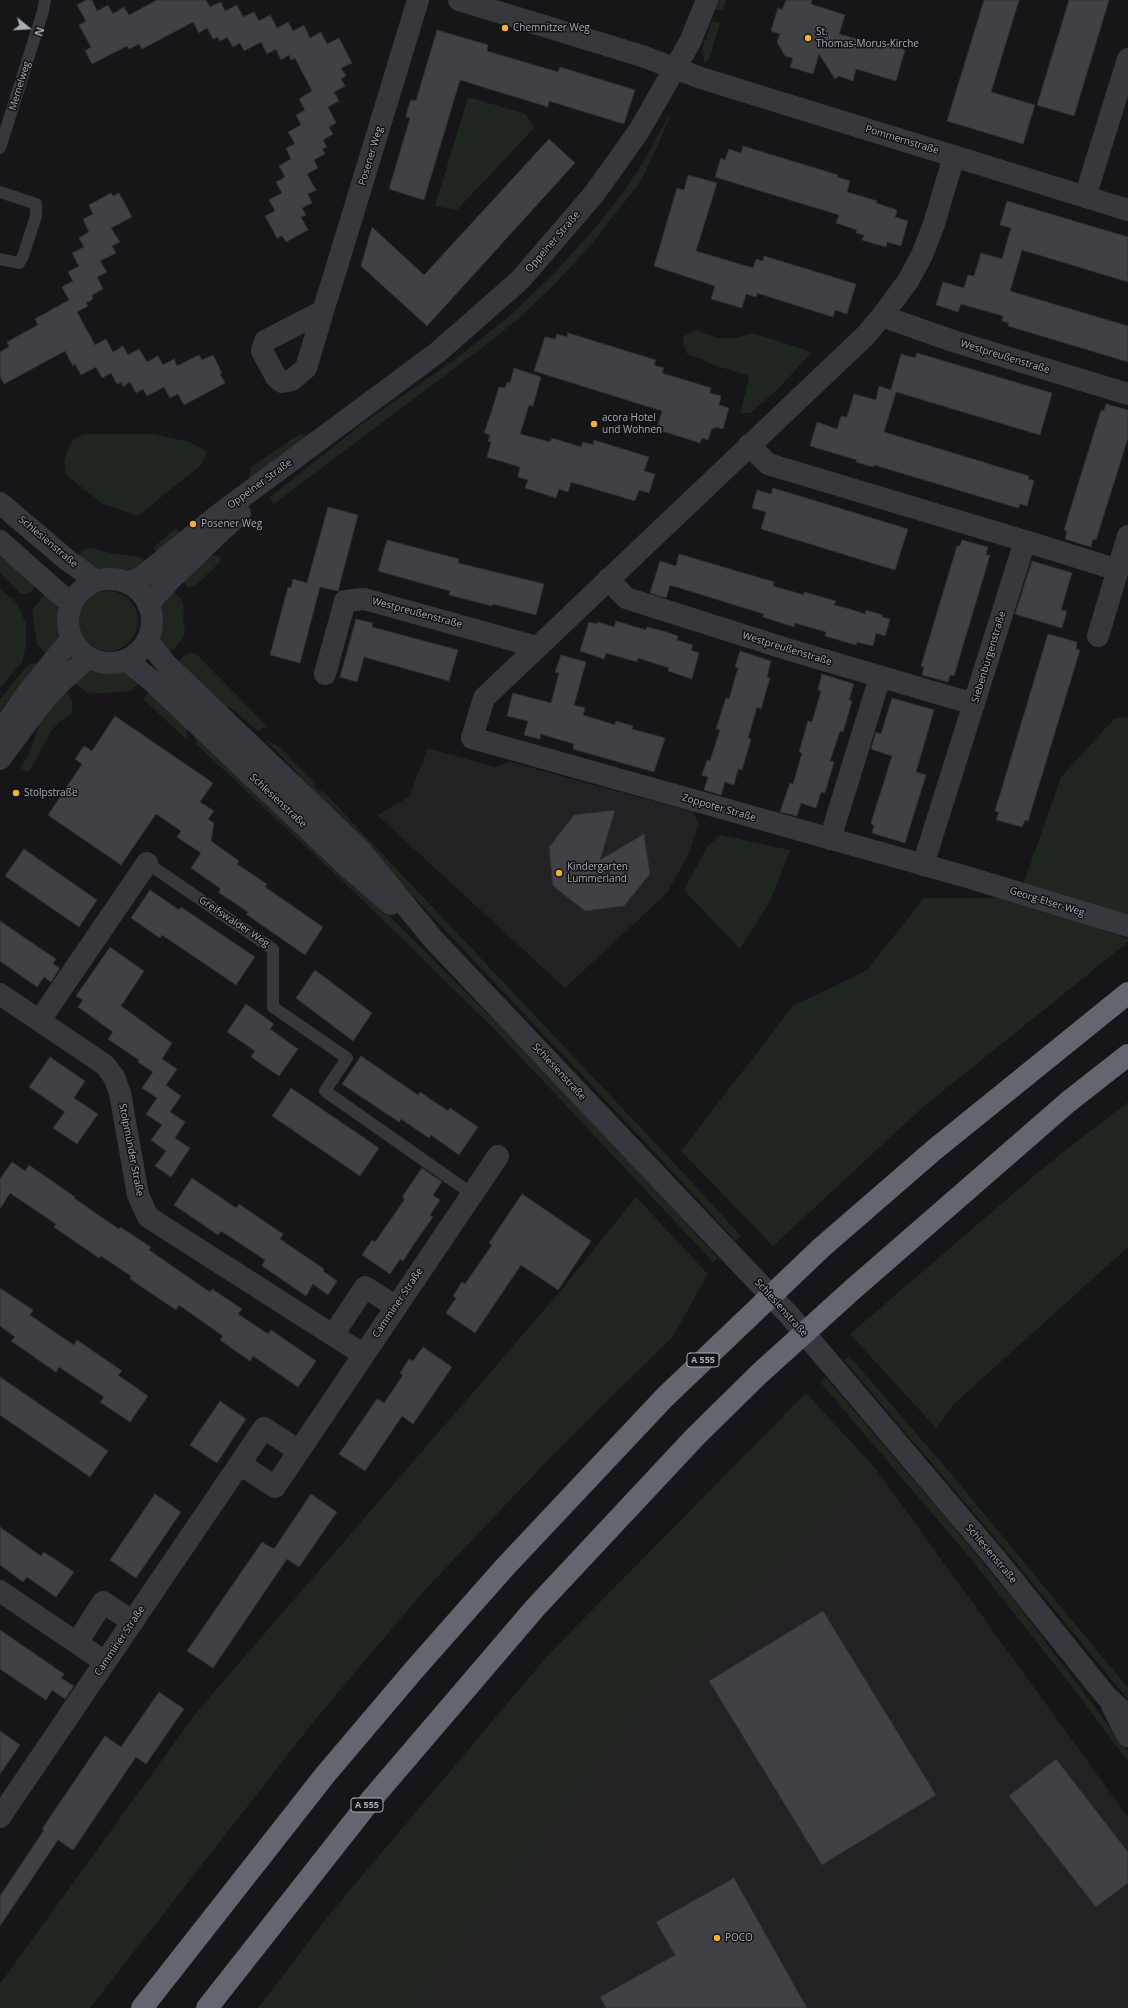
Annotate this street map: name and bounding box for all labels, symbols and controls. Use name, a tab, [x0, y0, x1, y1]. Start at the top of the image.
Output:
north arrow	[8, 8, 48, 48]
place label: Chemnitzer Weg	[513, 22, 590, 34]
marker: Chemnitzer Weg	[500, 23, 510, 33]
text: N	[31, 25, 48, 38]
place label: St. Thomas-Morus-Kirche	[816, 26, 919, 50]
marker: St. Thomas-Morus-Kirche	[803, 33, 813, 43]
street label: Memelweg	[7, 60, 33, 112]
street label: Pommernstraße	[864, 123, 940, 157]
street label: Posener Weg	[356, 125, 386, 187]
street label: Oppelner Straße	[523, 209, 583, 275]
street label: Westpreußenstraße	[959, 338, 1051, 376]
place label: acora Hotel und Wohnen	[602, 412, 662, 436]
marker: acora Hotel und Wohnen	[589, 419, 599, 429]
street label: Oppelner Straße	[225, 456, 295, 512]
street label: Schlesienstraße	[16, 514, 80, 570]
place label: Posener Weg	[201, 518, 262, 530]
marker: Posener Weg	[188, 519, 198, 529]
street label: Westpreußenstraße	[371, 595, 463, 631]
street label: Siebenbürgenstraße	[969, 610, 1009, 704]
street label: Westpreußenstraße	[741, 630, 833, 668]
street label: Schlesienstraße	[247, 772, 309, 830]
place label: Stolpstraße	[24, 787, 78, 799]
marker: Stolpstraße	[11, 788, 21, 798]
street label: Zoppoter Straße	[681, 792, 757, 824]
place label: Kindergarten Lummerland	[567, 861, 628, 884]
marker: Kindergarten Lummerland	[554, 868, 564, 878]
street label: Georg-Elser-Weg	[1008, 885, 1086, 919]
street label: Greifswalder Weg	[197, 894, 271, 950]
street label: Schlesienstraße	[530, 1041, 588, 1103]
street label: Stolpmünder Straße	[116, 1103, 146, 1197]
street label: Camminer Straße	[370, 1266, 426, 1340]
street label: Schlesienstraße	[752, 1277, 810, 1339]
road number: A 555	[687, 1353, 719, 1367]
street label: Schlesienstraße	[963, 1522, 1019, 1586]
street label: Camminer Straße	[92, 1604, 148, 1678]
road number: A 555	[351, 1798, 383, 1812]
place label: POCO	[725, 1932, 753, 1944]
marker: POCO	[712, 1933, 722, 1943]

